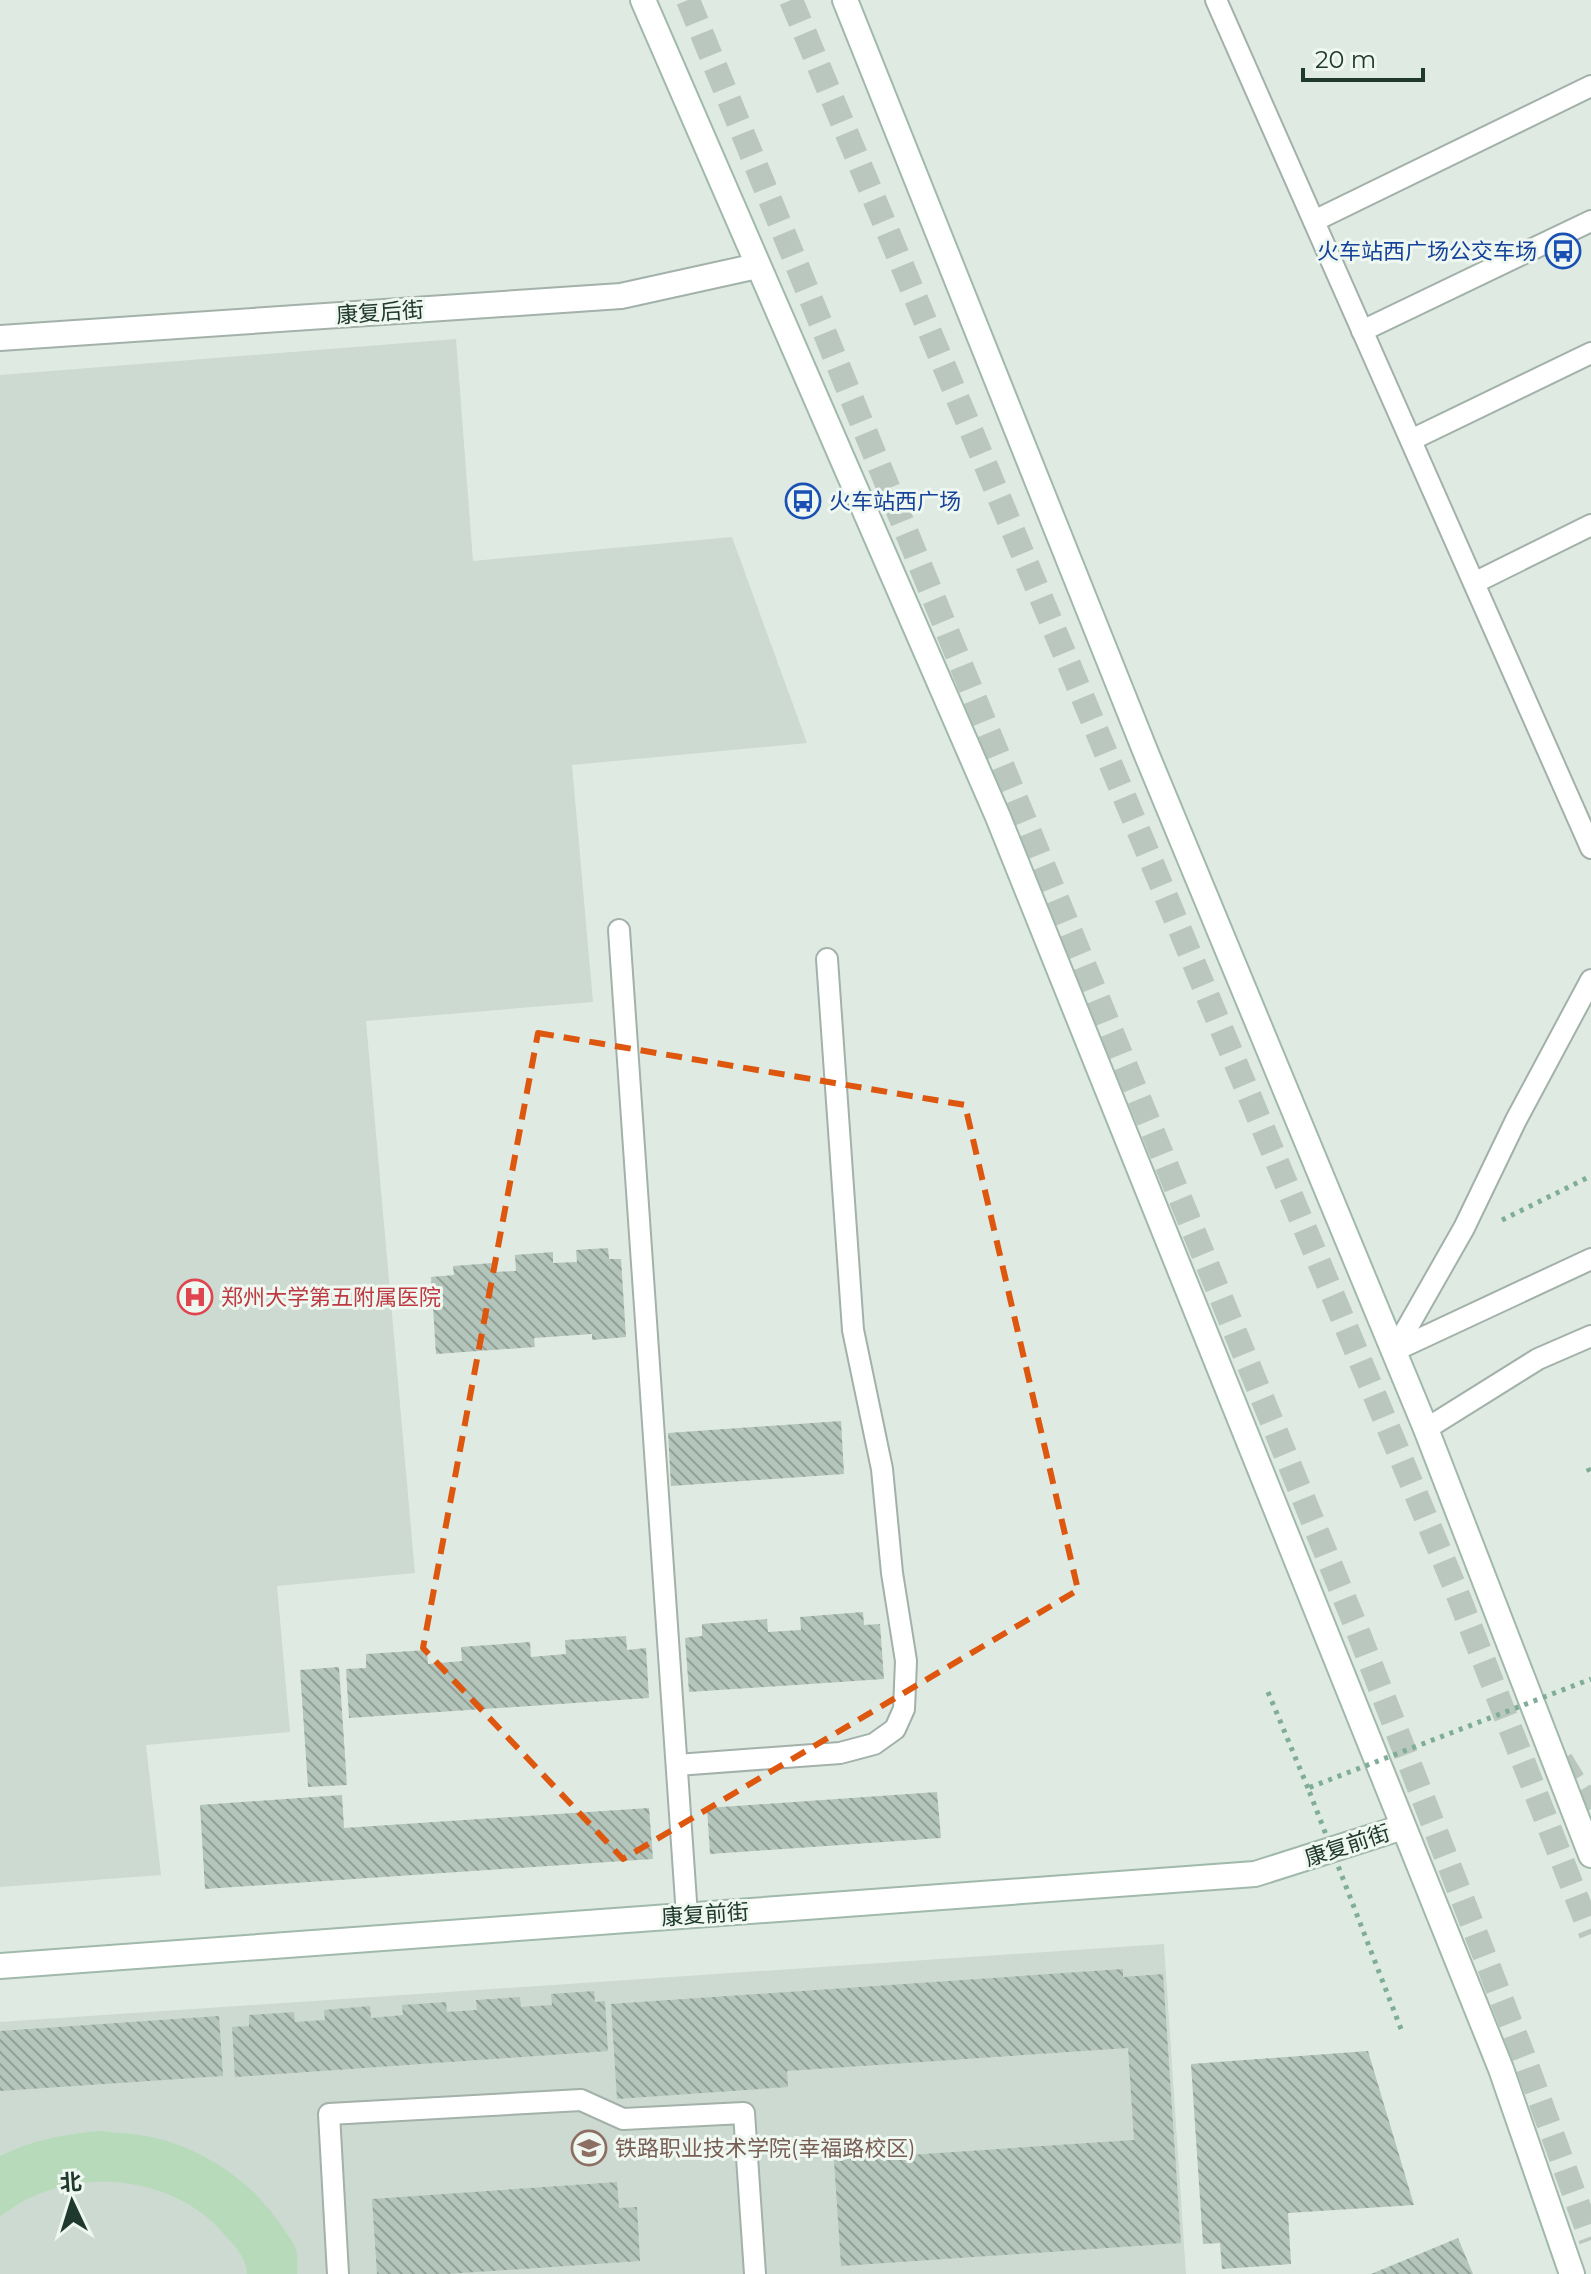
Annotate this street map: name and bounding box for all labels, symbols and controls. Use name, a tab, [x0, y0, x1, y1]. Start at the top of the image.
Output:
scale bar	[1303, 32, 1423, 82]
text: 20 m	[1315, 45, 1376, 74]
bus stop icon: 火车站西广场公交车场	[1544, 232, 1582, 270]
place label: 火车站西广场公交车场	[1317, 238, 1537, 265]
street label: 康复后街	[335, 296, 425, 329]
bus stop icon: 火车站西广场	[784, 482, 822, 520]
place label: 火车站西广场	[829, 488, 961, 515]
hospital icon: 郑州大学第五附属医院	[176, 1278, 214, 1316]
place label: 郑州大学第五附属医院	[221, 1284, 441, 1311]
street label: 康复前街	[1301, 1819, 1393, 1872]
street label: 康复前街	[660, 1898, 750, 1931]
school or university icon: 铁路职业技术学院(幸福路校区)	[570, 2129, 608, 2167]
place label: 铁路职业技术学院(幸福路校区)	[615, 2135, 915, 2162]
north arrow	[32, 2162, 112, 2242]
text: 北	[59, 2168, 83, 2197]

